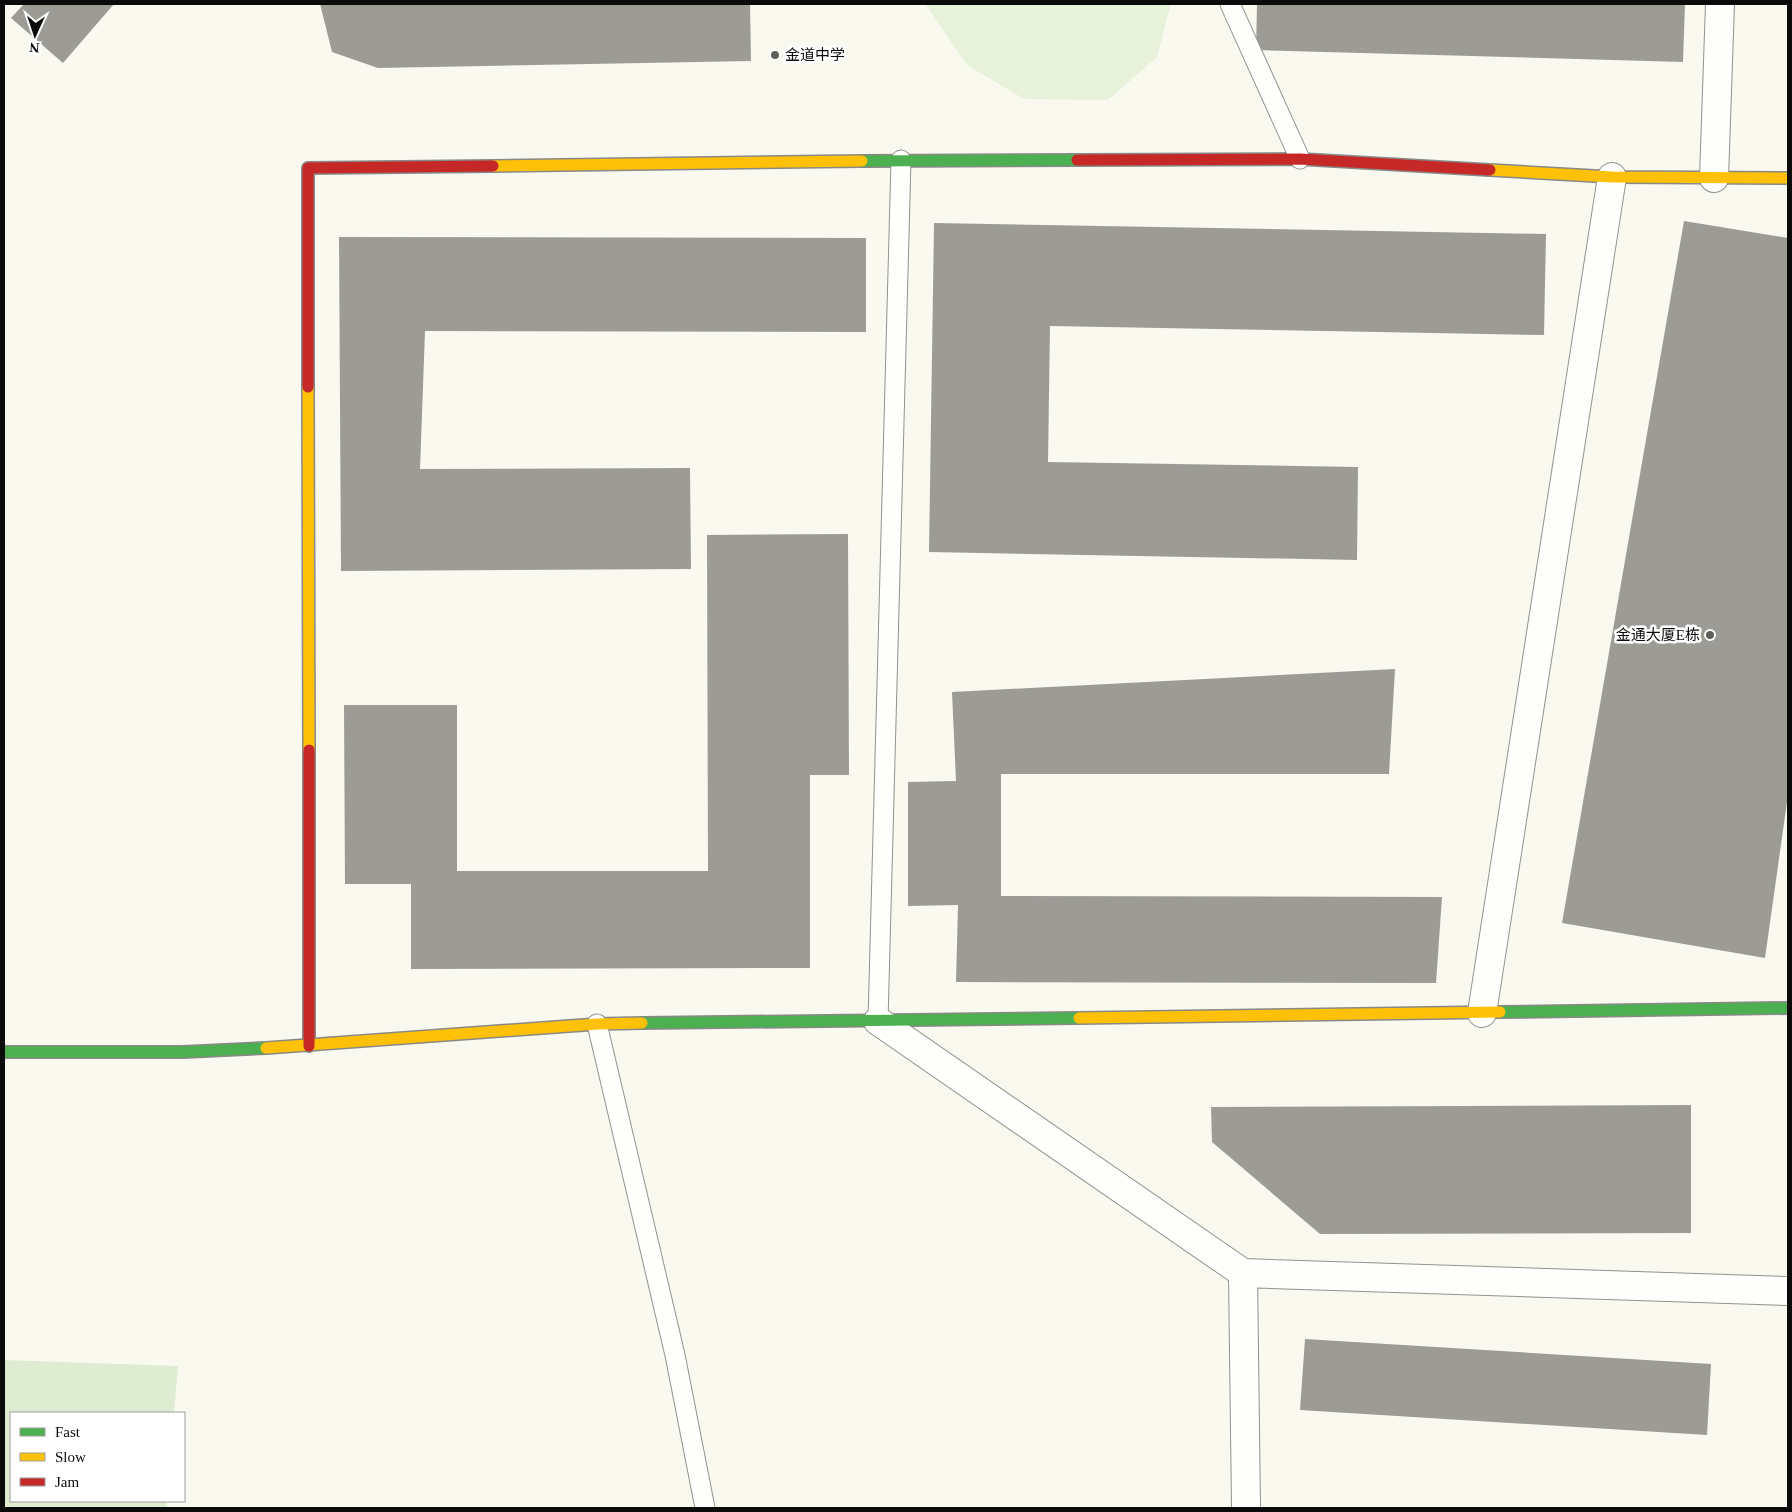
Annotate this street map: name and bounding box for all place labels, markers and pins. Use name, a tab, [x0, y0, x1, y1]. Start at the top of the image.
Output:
place label: 金道中学	[785, 47, 845, 63]
marker: 金道中学	[769, 49, 781, 61]
place label: 金通大厦E栋	[1616, 626, 1700, 643]
marker: 金通大厦E栋	[1704, 629, 1716, 641]

